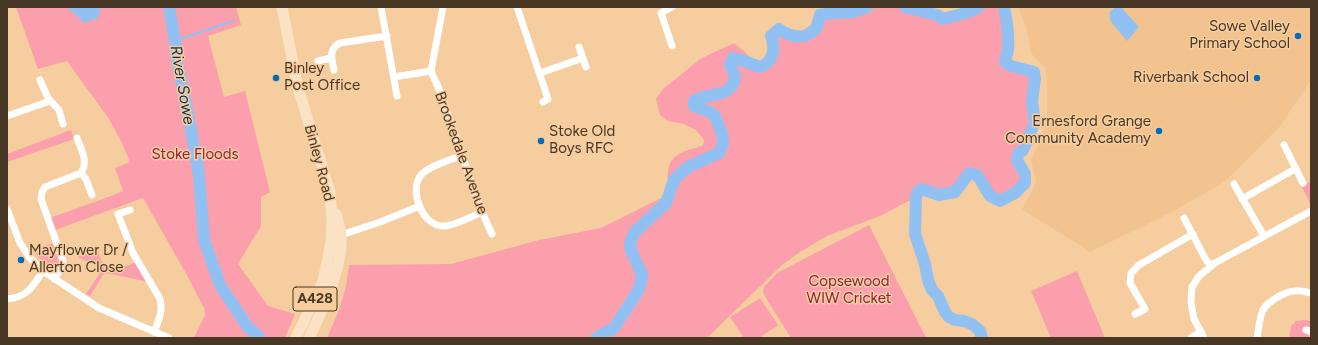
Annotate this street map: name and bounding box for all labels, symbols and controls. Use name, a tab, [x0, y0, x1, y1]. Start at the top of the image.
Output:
place label: Sowe Valley Primary School	[1189, 18, 1290, 53]
marker: Sowe Valley Primary School	[1293, 31, 1303, 41]
water label: River Sowe	[166, 44, 198, 126]
place label: Binley Post Office	[284, 60, 360, 95]
place label: Riverbank School	[1133, 69, 1249, 87]
marker: Binley Post Office	[271, 73, 281, 83]
marker: Riverbank School	[1252, 73, 1262, 83]
street label: Brookedale Avenue	[430, 89, 492, 217]
place label: Ernesford Grange Community Academy	[1005, 113, 1151, 148]
street label: Binley Road	[300, 123, 338, 203]
place label: Stoke Old Boys RFC	[549, 123, 615, 158]
marker: Ernesford Grange Community Academy	[1154, 126, 1164, 136]
marker: Stoke Old Boys RFC	[536, 136, 546, 146]
park label: Stoke Floods	[151, 146, 239, 164]
place label: Mayflower Dr / Allerton Close	[29, 242, 128, 277]
marker: Mayflower Dr / Allerton Close	[16, 255, 26, 265]
park label: Copsewood WIW Cricket	[806, 273, 892, 308]
road number: A428	[293, 287, 337, 311]

